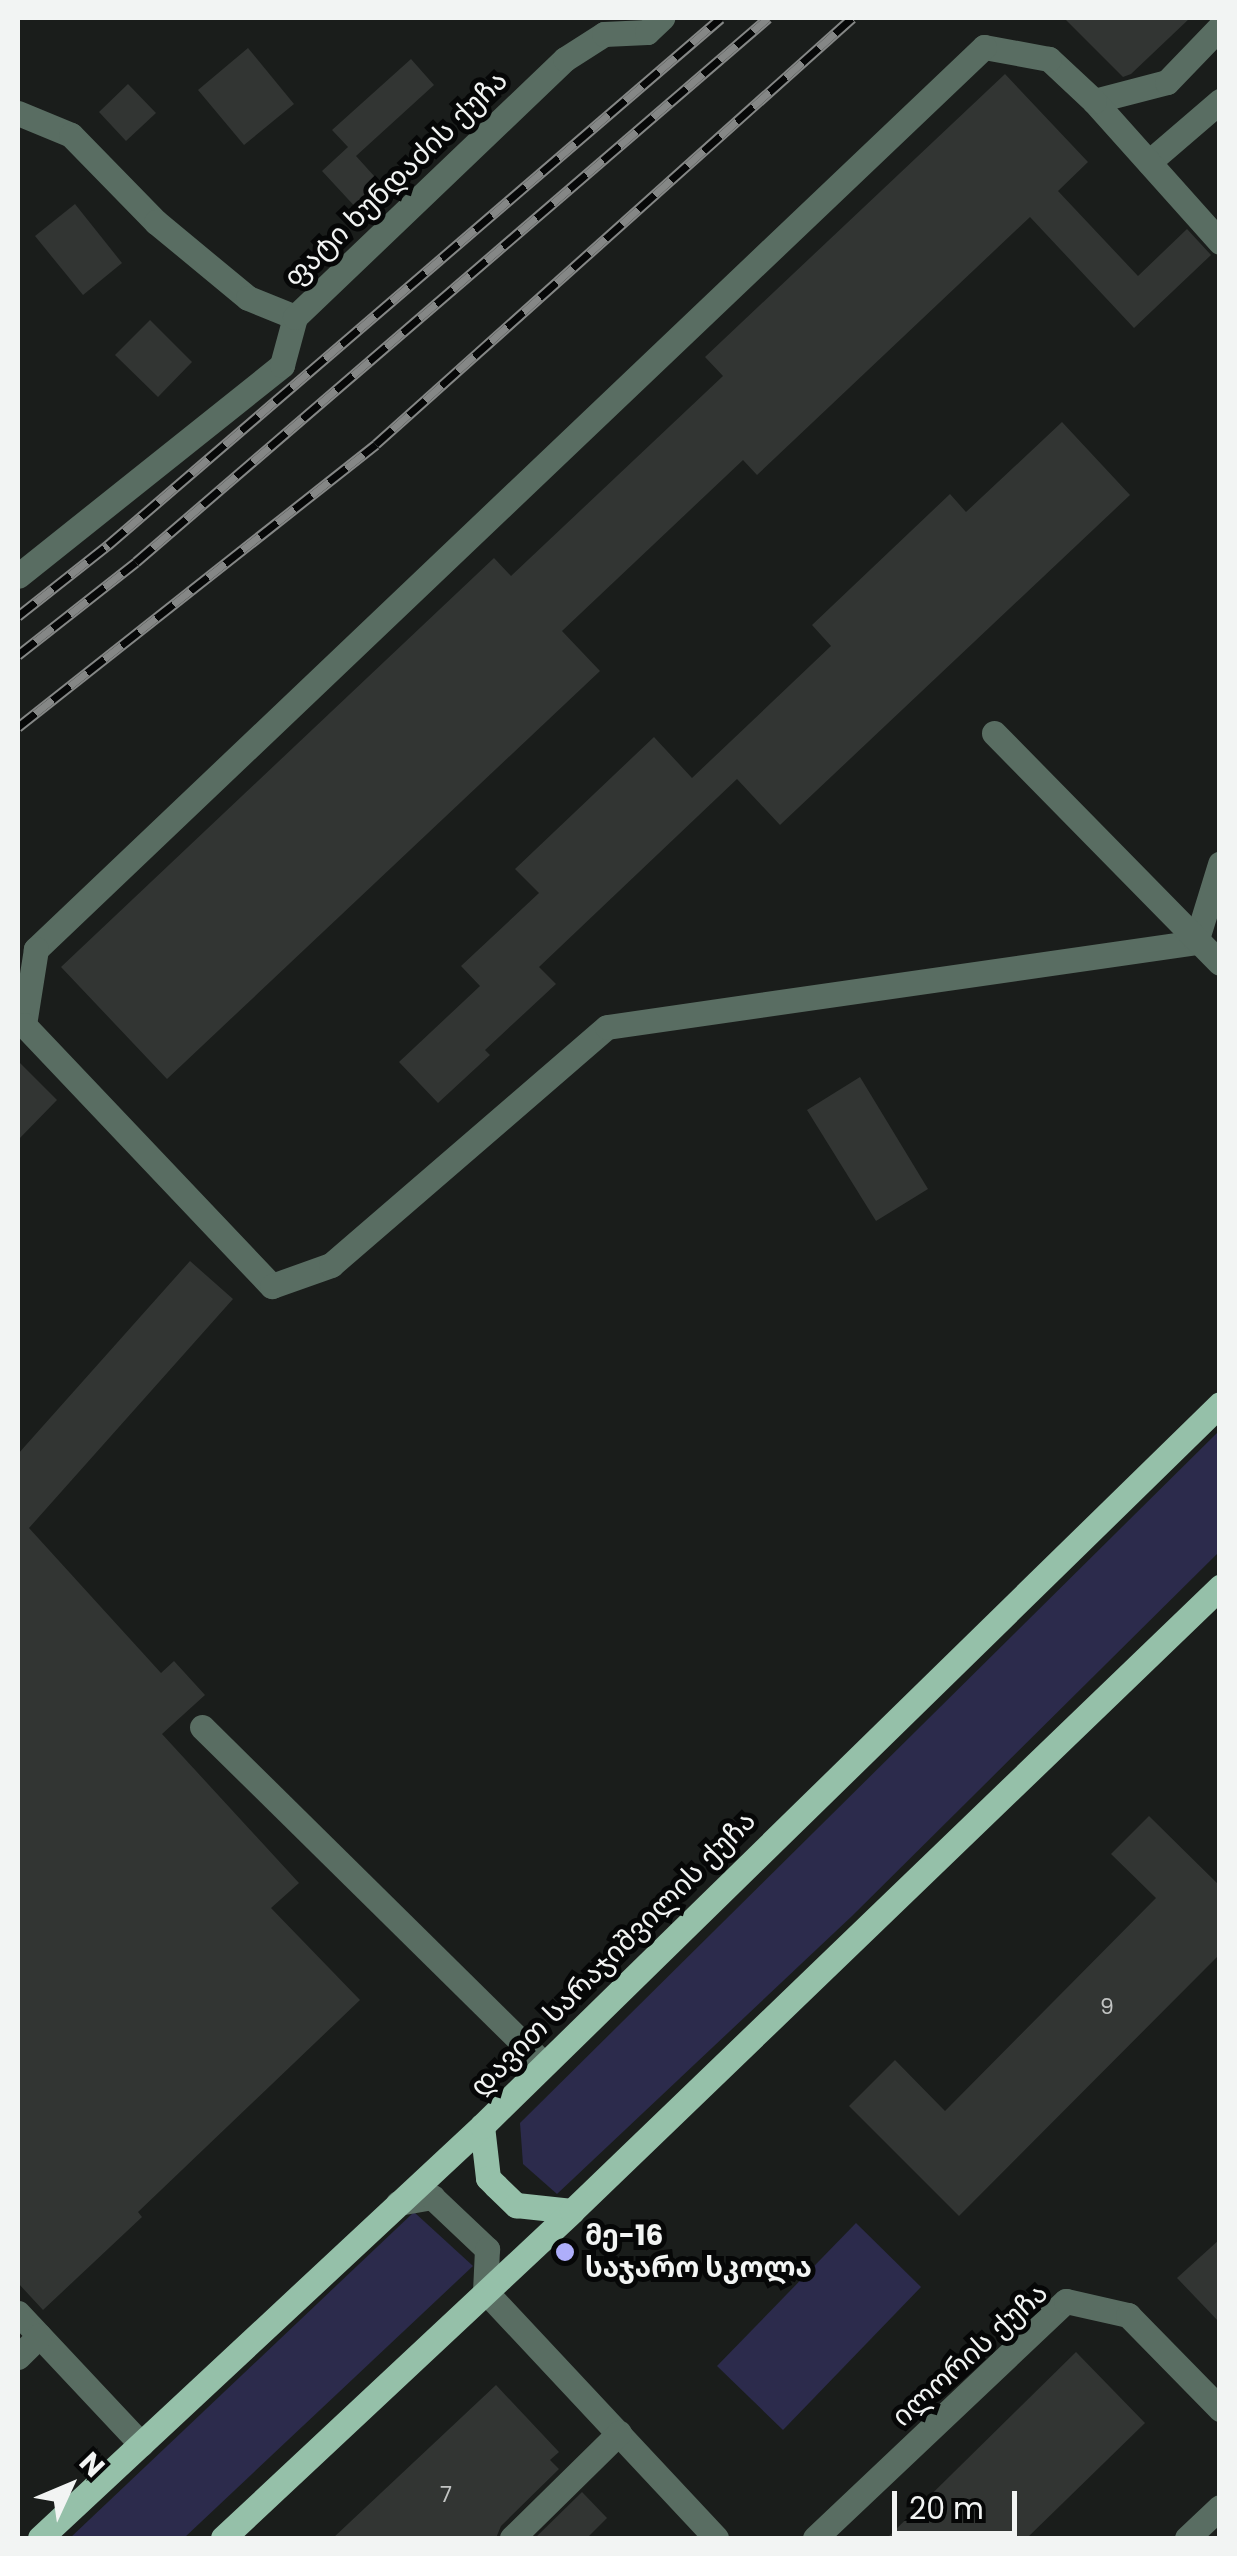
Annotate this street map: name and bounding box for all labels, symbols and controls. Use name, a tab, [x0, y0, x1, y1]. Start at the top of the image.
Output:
street label: ფატი ხუნდაძის ქუჩა	[277, 64, 515, 294]
street label: დავით სარაჯიშვილის ქუჩა	[463, 1804, 763, 2104]
house number: 9	[1100, 1994, 1114, 2020]
place label: მე-16 საჯარო სკოლა	[585, 2219, 812, 2285]
marker: მე-16 საჯარო სკოლა	[554, 2241, 576, 2263]
street label: ილორის ქუჩა	[885, 2276, 1055, 2434]
north arrow	[20, 2436, 120, 2536]
text: N	[71, 2444, 113, 2486]
scale bar	[897, 2471, 1022, 2533]
house number: 7	[440, 2482, 452, 2508]
text: 20 m	[909, 2487, 984, 2530]

